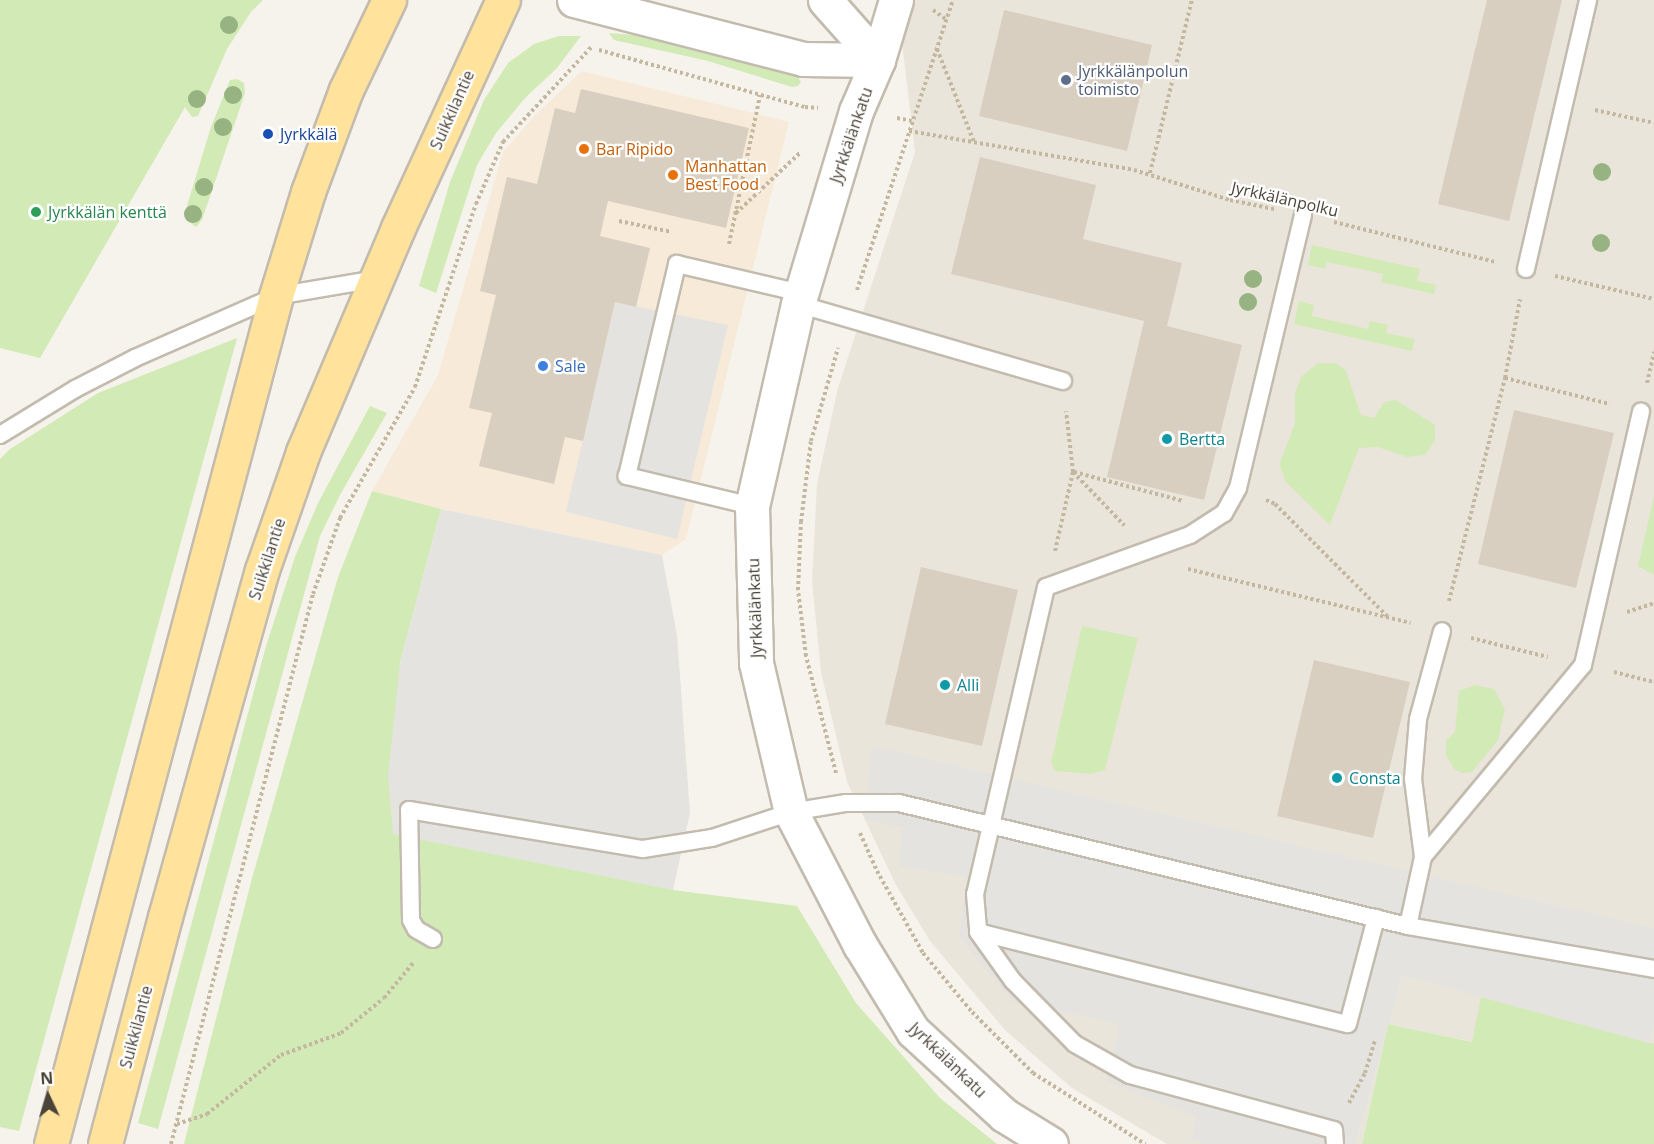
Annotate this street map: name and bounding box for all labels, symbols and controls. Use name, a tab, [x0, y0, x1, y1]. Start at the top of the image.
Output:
place label: Jyrkkälänpolun toimisto	[1078, 61, 1188, 99]
street label: Suikkilantie	[426, 67, 478, 153]
marker: Jyrkkälänpolun toimisto	[1059, 73, 1073, 87]
street label: Jyrkkälänkatu	[826, 85, 876, 185]
place label: Jyrkkälä	[280, 124, 337, 144]
marker: Jyrkkälä	[261, 127, 275, 141]
place label: Bar Ripido	[596, 139, 673, 159]
marker: Bar Ripido	[577, 142, 591, 156]
place label: Manhattan Best Food	[685, 156, 767, 194]
marker: Manhattan Best Food	[666, 168, 680, 182]
street label: Jyrkkälänpolku	[1230, 177, 1340, 221]
place label: Jyrkkälän kenttä	[48, 202, 167, 222]
marker: Jyrkkälän kenttä	[29, 205, 43, 219]
place label: Sale	[555, 356, 586, 376]
marker: Sale	[536, 359, 550, 373]
place label: Bertta	[1179, 429, 1225, 449]
marker: Bertta	[1160, 432, 1174, 446]
street label: Suikkilantie	[245, 516, 289, 602]
street label: Jyrkkälänkatu	[744, 558, 766, 658]
place label: Alli	[957, 675, 979, 695]
marker: Alli	[938, 678, 952, 692]
place label: Consta	[1349, 768, 1401, 788]
marker: Consta	[1330, 771, 1344, 785]
street label: Suikkilantie	[116, 983, 156, 1071]
street label: Jyrkkälänkatu	[905, 1018, 991, 1102]
north arrow	[18, 1066, 78, 1126]
text: N	[39, 1067, 54, 1089]

